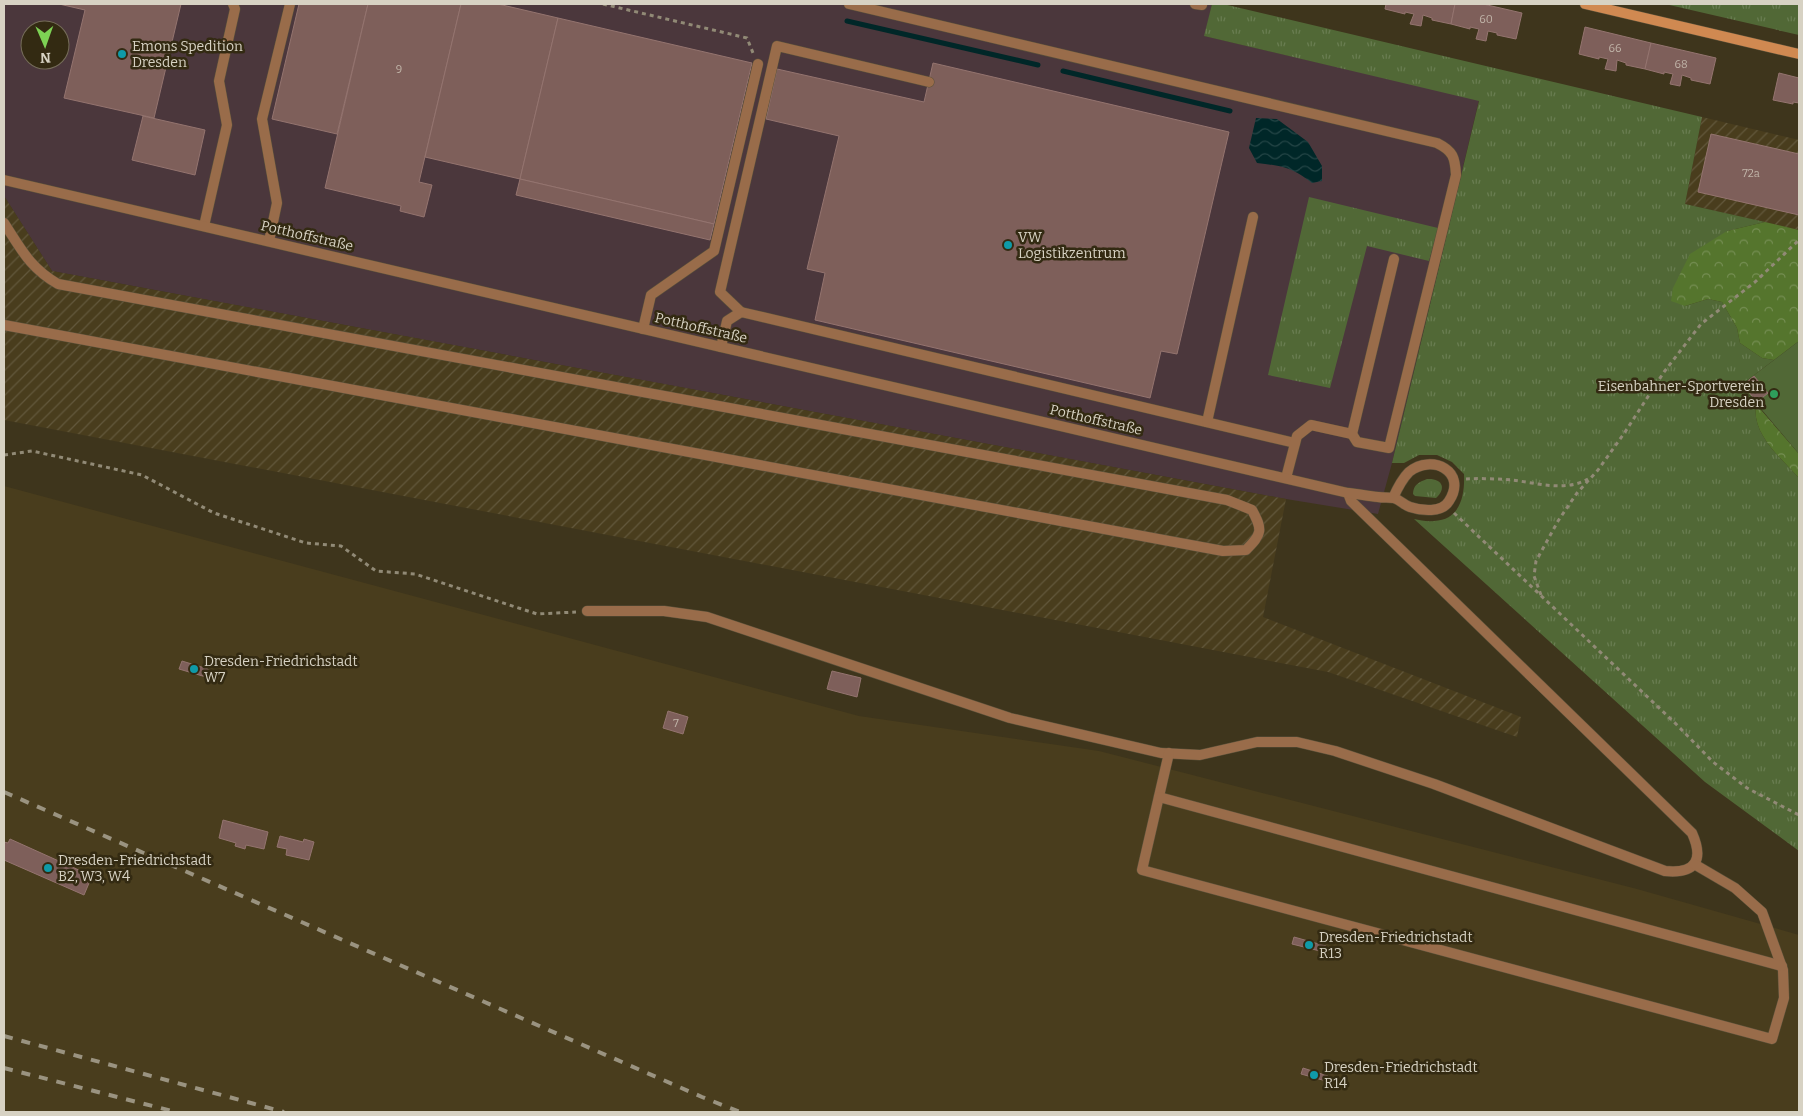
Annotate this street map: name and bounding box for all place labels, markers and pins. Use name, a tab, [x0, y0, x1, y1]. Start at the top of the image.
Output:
place label: Emons Spedition Dresden	[132, 38, 243, 71]
marker: Emons Spedition Dresden	[116, 48, 128, 60]
place label: VW Logistikzentrum	[1018, 229, 1126, 262]
marker: VW Logistikzentrum	[1002, 239, 1014, 251]
place label: Eisenbahner-Sportverein Dresden	[1598, 378, 1764, 411]
marker: Eisenbahner-Sportverein Dresden	[1768, 388, 1780, 400]
place label: Dresden-Friedrichstadt W7	[204, 653, 358, 686]
marker: Dresden-Friedrichstadt W7	[188, 663, 200, 675]
place label: Dresden-Friedrichstadt B2, W3, W4	[58, 852, 212, 885]
marker: Dresden-Friedrichstadt B2, W3, W4	[42, 862, 54, 874]
place label: Dresden-Friedrichstadt R13	[1319, 929, 1473, 962]
marker: Dresden-Friedrichstadt R13	[1303, 939, 1315, 951]
place label: Dresden-Friedrichstadt R14	[1324, 1059, 1478, 1092]
marker: Dresden-Friedrichstadt R14	[1308, 1069, 1320, 1081]

